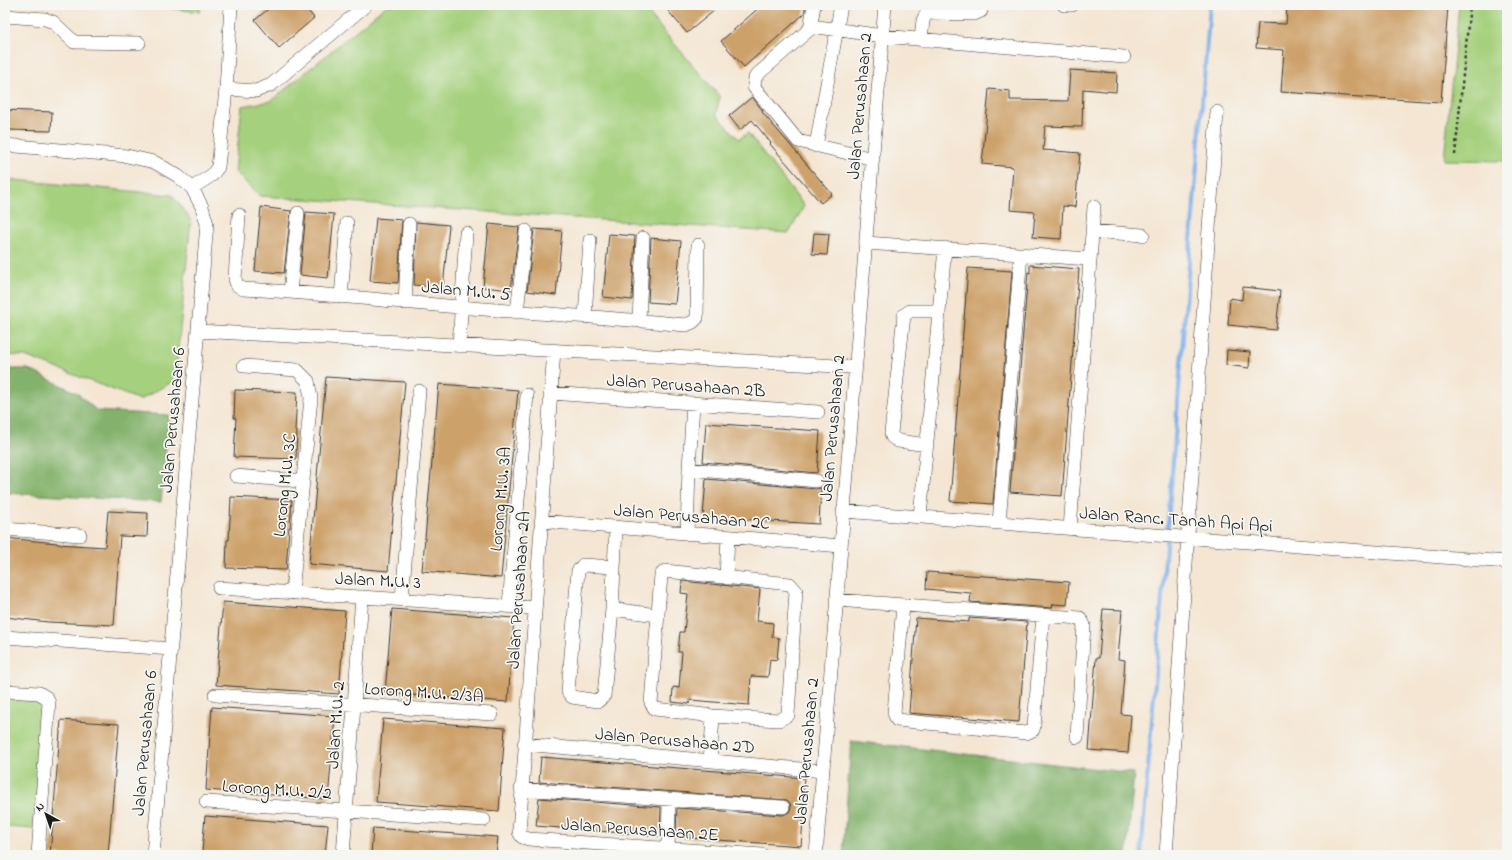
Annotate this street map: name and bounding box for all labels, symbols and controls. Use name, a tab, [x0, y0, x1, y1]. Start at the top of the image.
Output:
street label: Jalan Perusahaan 2	[842, 32, 880, 181]
street label: Jalan M.U. 5	[420, 275, 511, 309]
street label: Jalan Perusahaan 6	[155, 346, 193, 494]
street label: Jalan Perusahaan 2	[815, 354, 853, 503]
street label: Jalan Perusahaan 2B	[606, 368, 766, 406]
street label: Lorong M.U. 3C	[268, 432, 305, 538]
street label: Lorong M.U. 3A	[484, 446, 521, 553]
street label: Jalan Perusahaan 2C	[613, 498, 771, 538]
street label: Jalan Ranc. Tanah Api Api	[1078, 501, 1273, 541]
street label: Jalan Perusahaan 2A	[502, 510, 538, 670]
street label: Jalan M.U. 3	[334, 567, 422, 597]
street label: Jalan Perusahaan 6	[127, 669, 165, 817]
street label: Lorong M.U. 2/3A	[363, 677, 484, 712]
street label: Jalan Perusahaan 2	[789, 677, 827, 826]
street label: Jalan M.U. 2	[321, 680, 353, 770]
street label: Jalan Perusahaan 2D	[594, 722, 756, 762]
street label: Lorong M.U. 2/2	[221, 774, 333, 809]
north arrow	[26, 794, 66, 834]
text: N	[32, 799, 48, 816]
street label: Jalan Perusahaan 2E	[560, 813, 720, 849]

